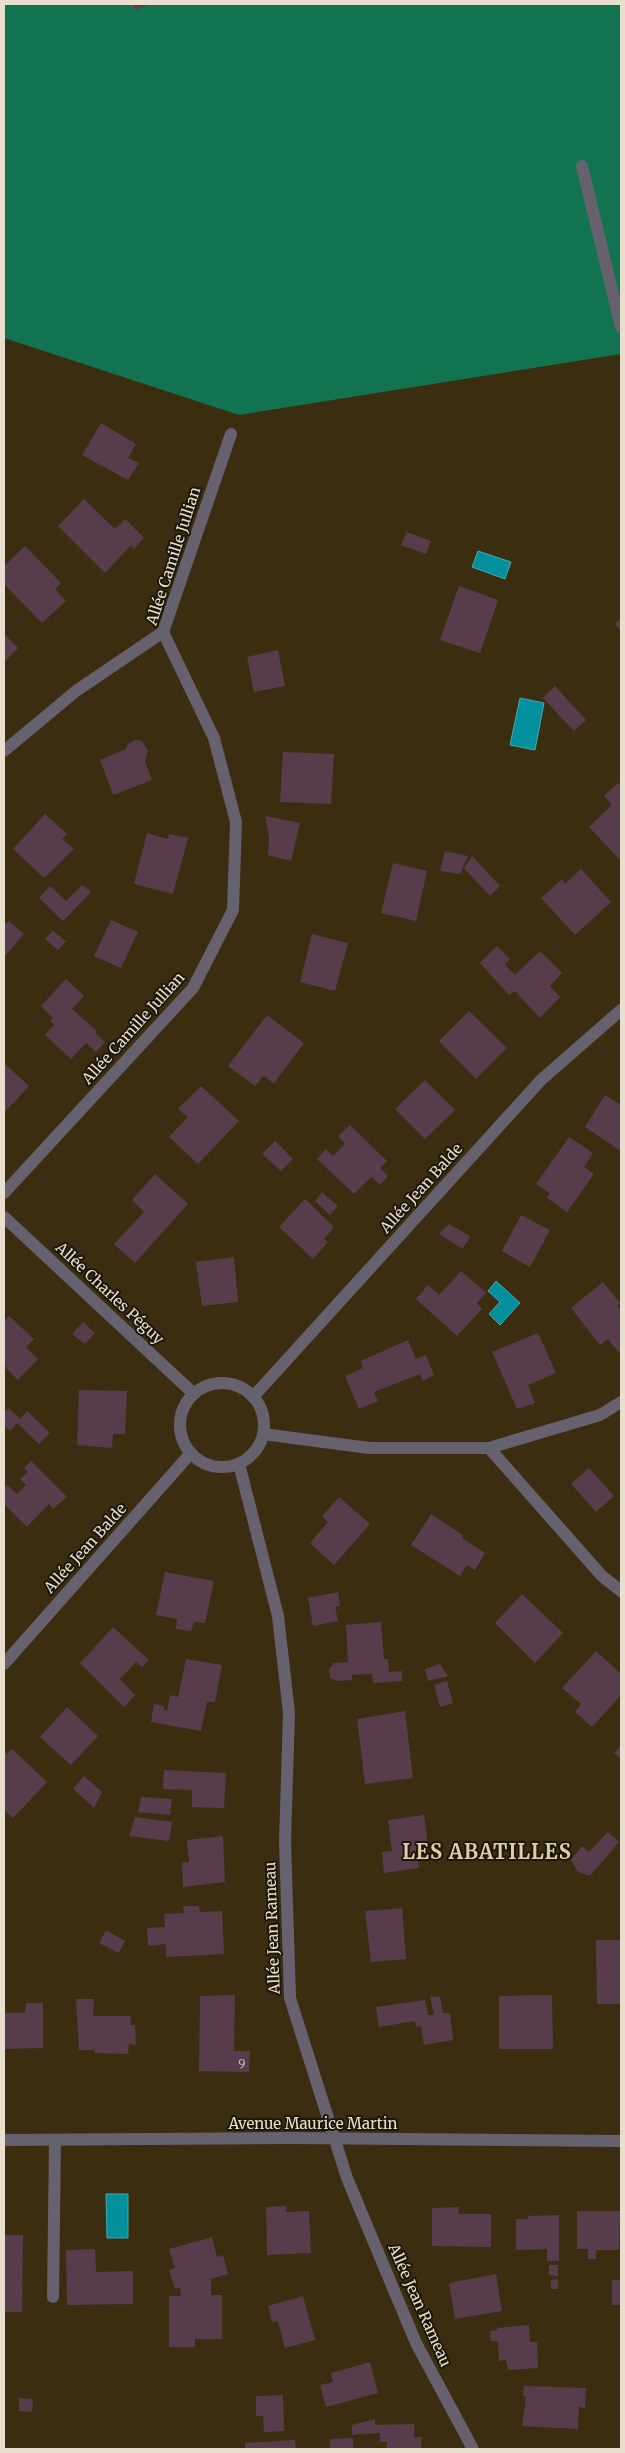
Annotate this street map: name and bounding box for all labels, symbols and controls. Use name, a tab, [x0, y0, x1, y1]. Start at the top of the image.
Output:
street label: Allée Camille Jullian	[141, 484, 204, 629]
street label: Allée Camille Jullian	[77, 968, 188, 1089]
street label: Allée Jean Balde	[375, 1139, 466, 1238]
street label: Allée Charles Péguy	[51, 1237, 168, 1348]
street label: Allée Jean Balde	[39, 1499, 130, 1598]
district label: LES ABATILLES	[402, 1839, 572, 1864]
street label: Allée Jean Rameau	[260, 1861, 284, 1996]
house number: 9	[238, 2056, 246, 2071]
street label: Avenue Maurice Martin	[227, 2114, 398, 2133]
street label: Allée Jean Rameau	[384, 2240, 456, 2369]

